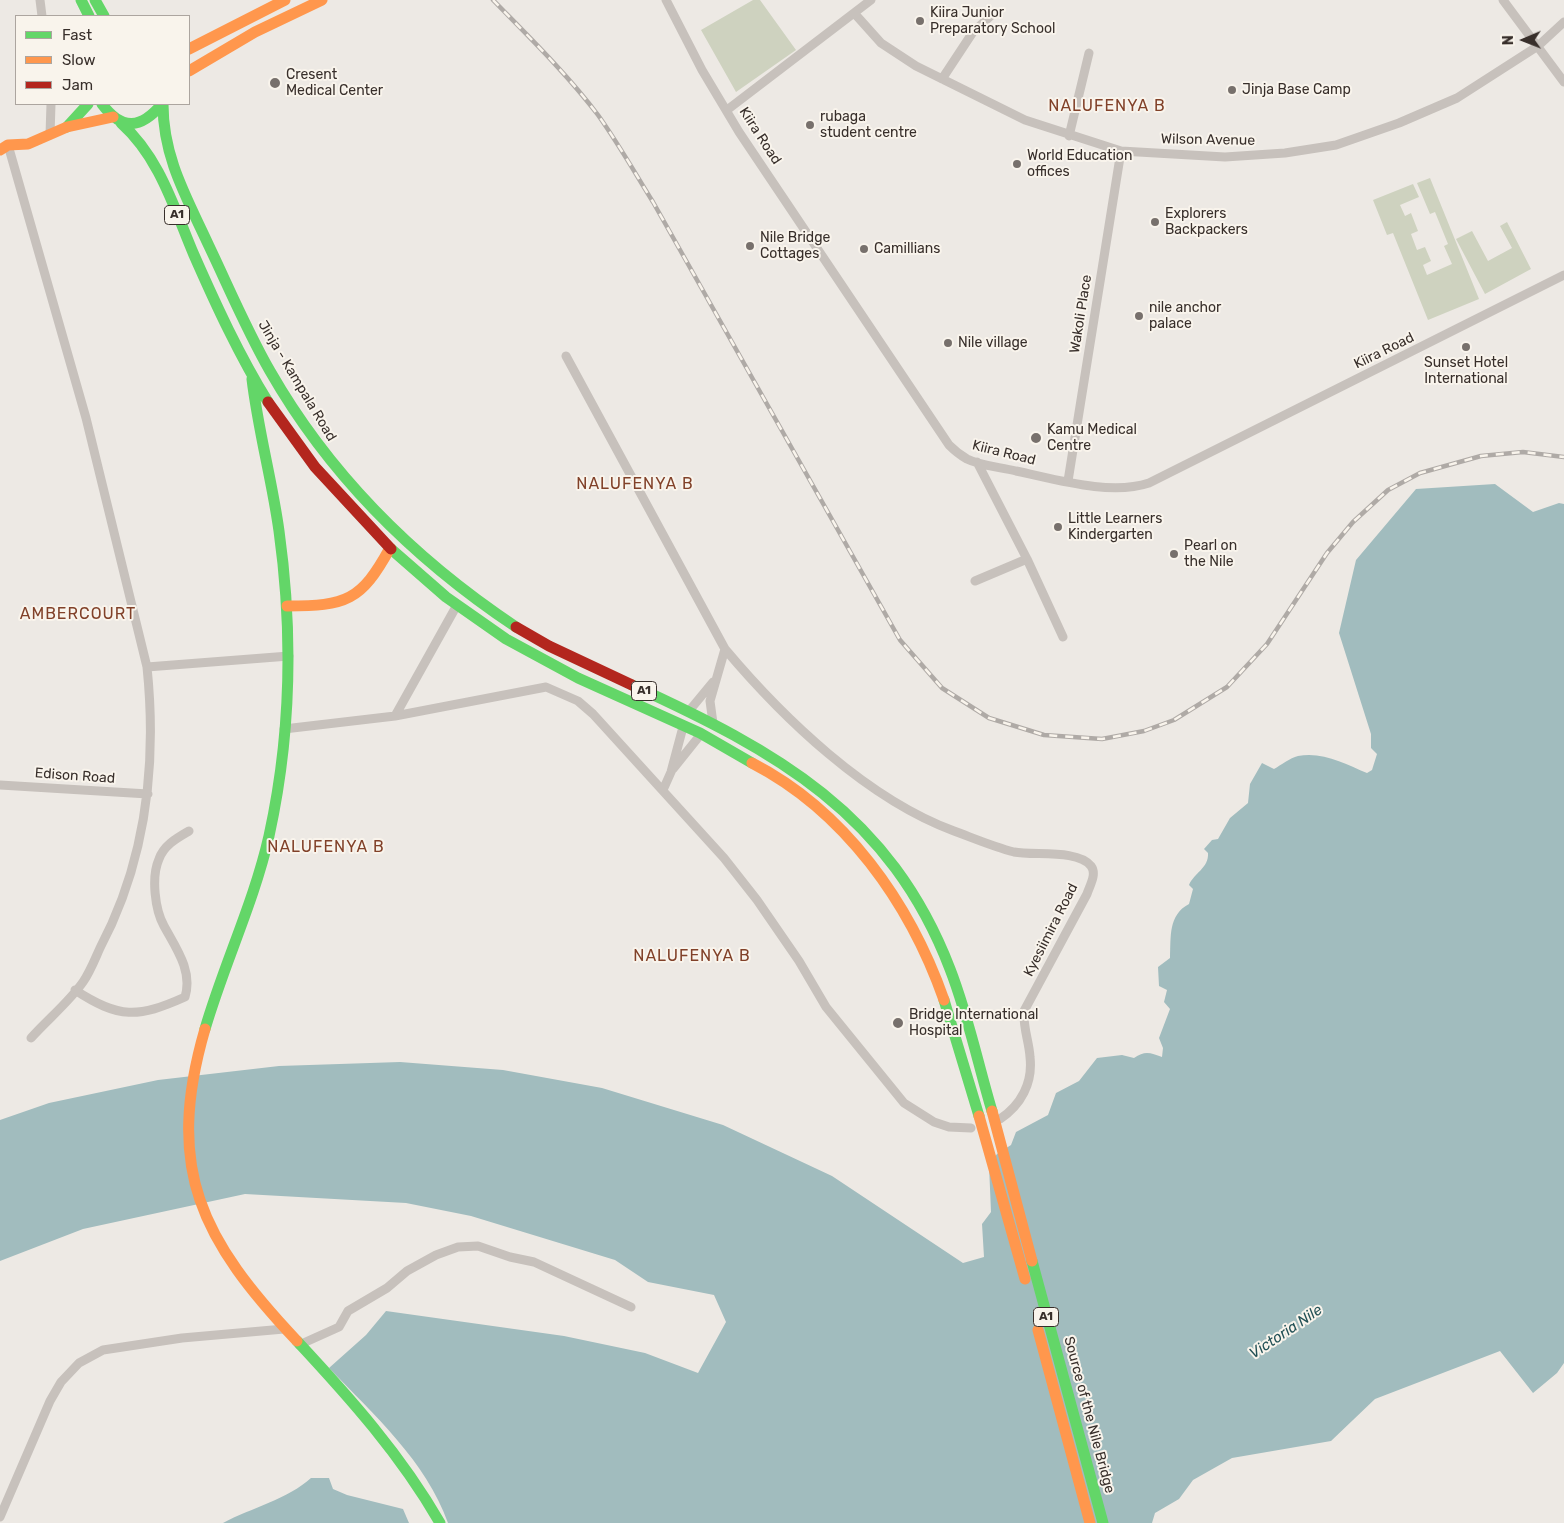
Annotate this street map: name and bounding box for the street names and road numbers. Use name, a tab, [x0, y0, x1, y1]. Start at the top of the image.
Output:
street label: Kiira Road	[735, 104, 785, 168]
street label: Wilson Avenue	[1161, 131, 1255, 149]
road number: A1	[164, 206, 190, 224]
street label: Wakoli Place	[1066, 273, 1096, 355]
street label: Jinja - Kampala Road	[254, 318, 340, 444]
street label: Kiira Road	[1351, 329, 1417, 373]
street label: Kiira Road	[971, 437, 1037, 469]
road number: A1	[632, 681, 656, 700]
street label: Edison Road	[34, 765, 116, 787]
street label: Kyesiimira Road	[1020, 881, 1082, 979]
road number: A1	[1034, 1308, 1058, 1326]
street label: Source of the Nile Bridge	[1060, 1335, 1118, 1495]

